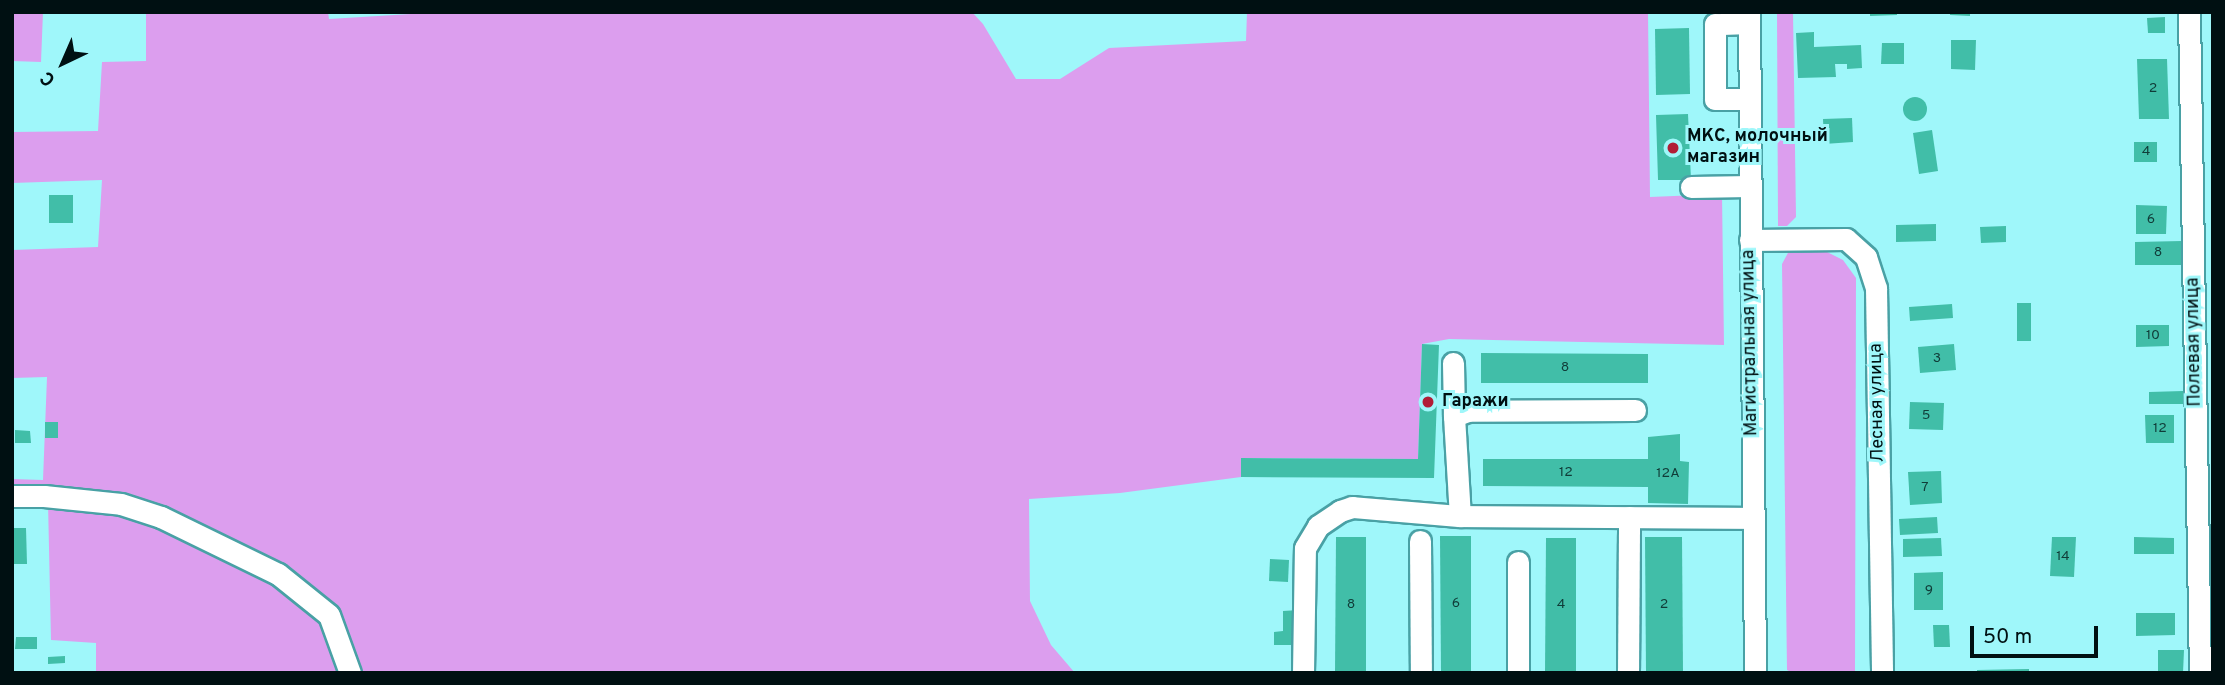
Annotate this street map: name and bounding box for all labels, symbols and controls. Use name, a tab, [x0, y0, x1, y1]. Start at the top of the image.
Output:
north arrow	[28, 28, 98, 98]
text: С	[36, 65, 61, 91]
house number: 2	[2149, 81, 2157, 97]
place label: МКС, молочный магазин	[1687, 127, 1828, 170]
marker: МКС, молочный магазин	[1665, 140, 1681, 156]
house number: 4	[2142, 144, 2150, 160]
house number: 6	[2147, 212, 2155, 228]
house number: 8	[2154, 245, 2162, 261]
street label: Магистральная улица	[1739, 250, 1763, 436]
street label: Полевая улица	[2183, 277, 2207, 407]
house number: 10	[2146, 328, 2160, 344]
street label: Лесная улица	[1866, 343, 1890, 463]
house number: 3	[1933, 351, 1941, 367]
house number: 8	[1561, 360, 1569, 376]
place label: Гаражи	[1442, 391, 1509, 413]
marker: Гаражи	[1420, 394, 1436, 410]
house number: 5	[1922, 408, 1930, 424]
house number: 12	[2153, 421, 2167, 437]
house number: 12	[1559, 465, 1573, 481]
house number: 12А	[1656, 466, 1680, 482]
house number: 7	[1921, 480, 1929, 496]
house number: 14	[2056, 549, 2070, 565]
house number: 9	[1925, 583, 1933, 599]
house number: 6	[1452, 596, 1460, 612]
house number: 8	[1347, 597, 1355, 613]
house number: 4	[1557, 597, 1565, 613]
house number: 2	[1660, 597, 1668, 613]
scale bar	[1973, 612, 2101, 656]
text: 50 m	[1983, 624, 2032, 651]

